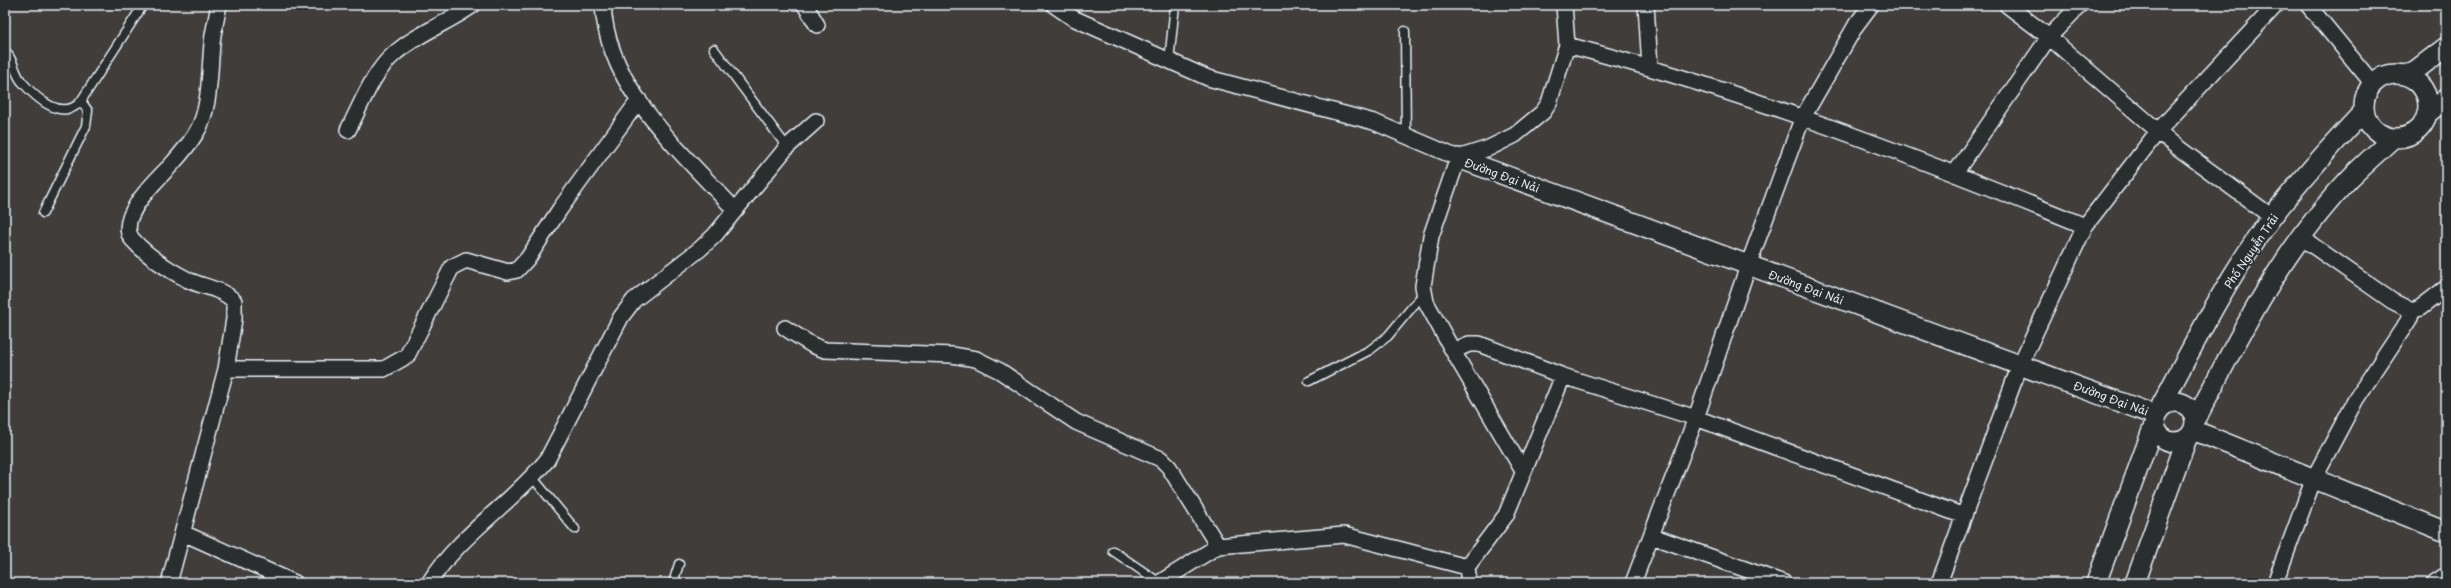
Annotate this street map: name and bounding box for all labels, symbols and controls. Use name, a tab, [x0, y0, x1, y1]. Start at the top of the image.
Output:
street label: Đường Đại Nải	[1462, 154, 1542, 196]
street label: Phố Nguyễn Trãi	[2220, 210, 2282, 292]
street label: Đường Đại Nải	[1766, 266, 1846, 308]
street label: Đường Đại Nải	[2071, 377, 2151, 419]

